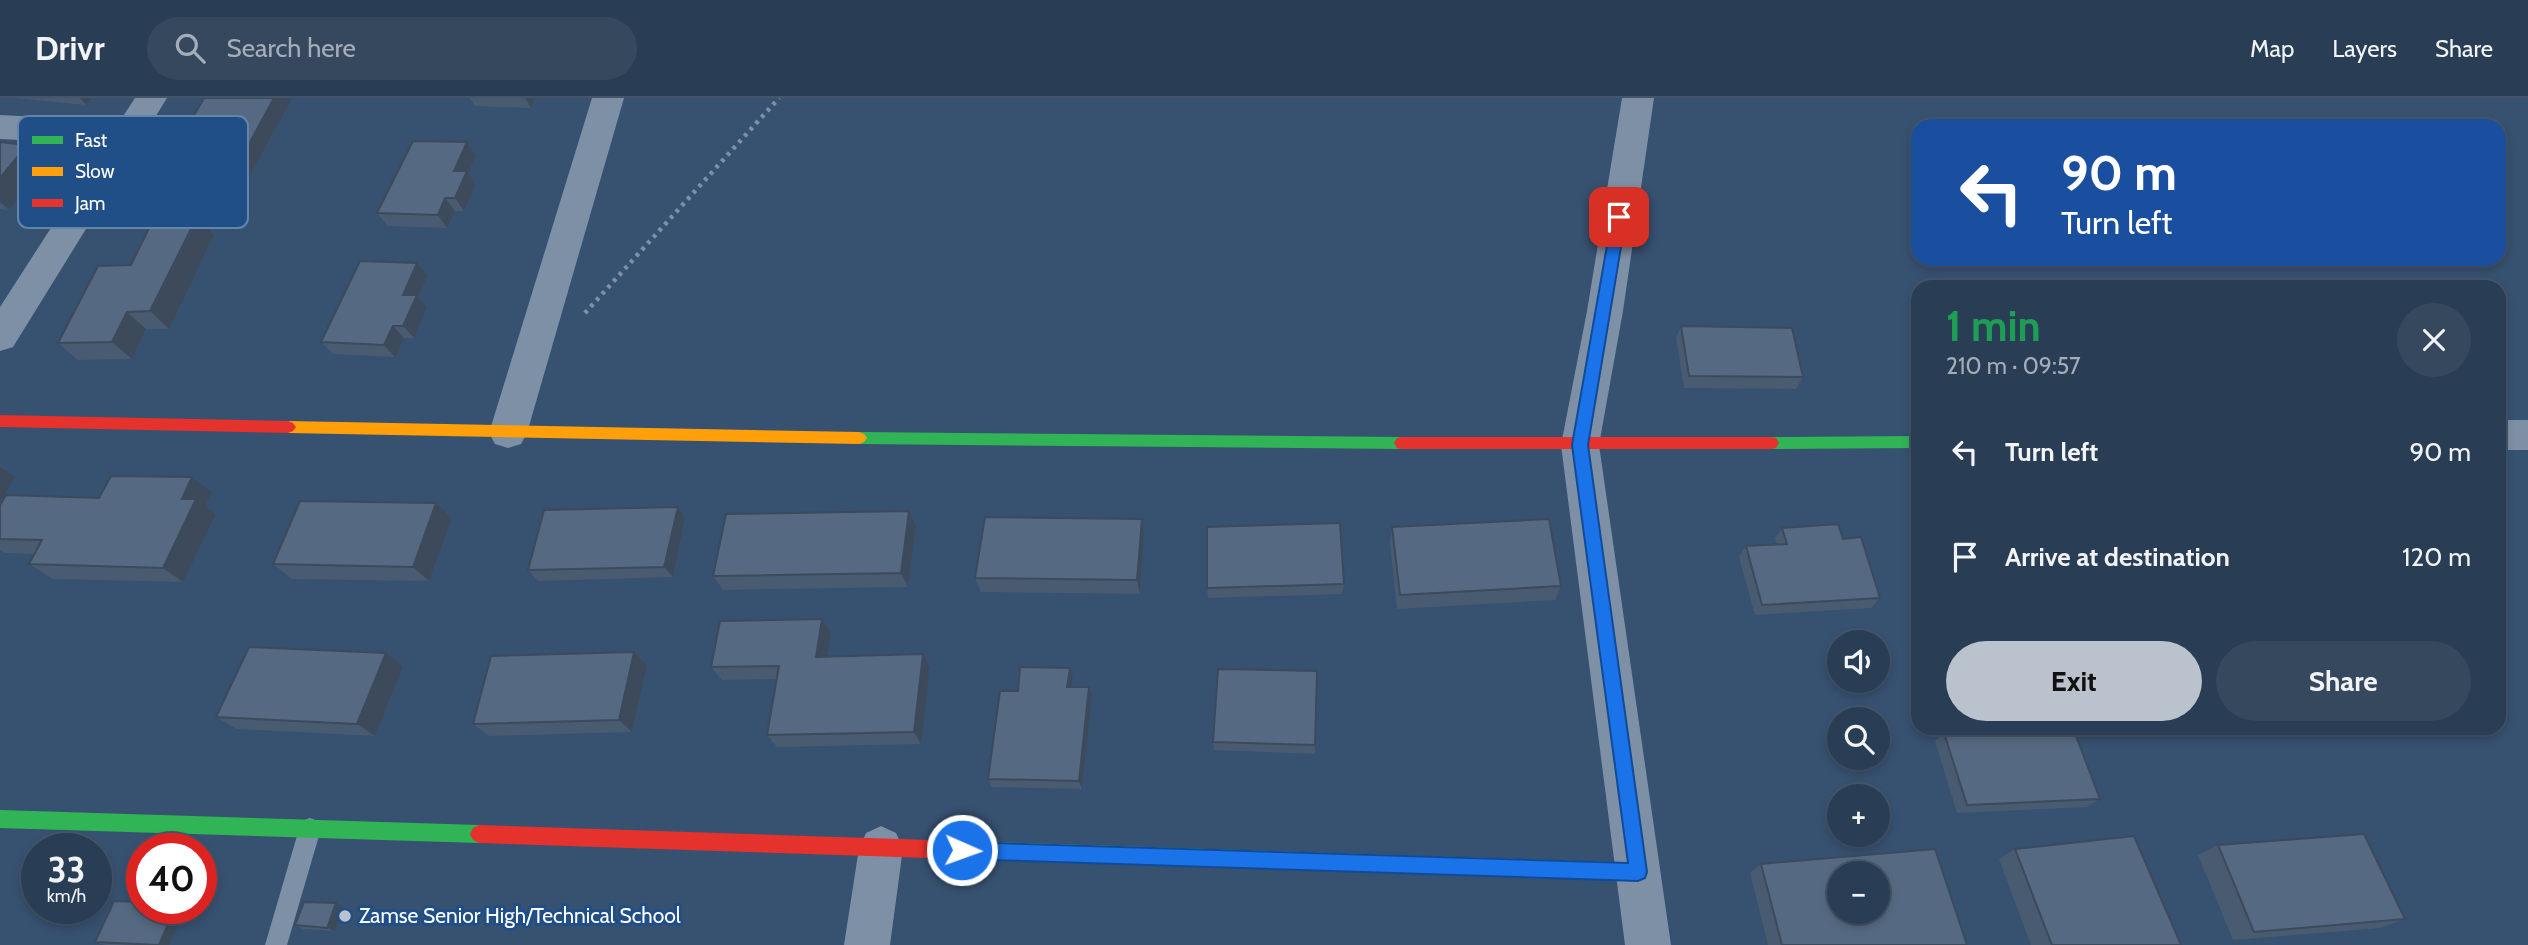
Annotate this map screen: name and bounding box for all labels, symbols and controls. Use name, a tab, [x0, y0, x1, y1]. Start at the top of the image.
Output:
search box	[147, 17, 637, 80]
text: Drivr	[35, 28, 105, 68]
icon: search	[171, 29, 209, 67]
text: Search here	[227, 32, 356, 64]
text: Map	[2250, 34, 2294, 63]
text: Layers	[2332, 34, 2397, 63]
text: Share	[2435, 34, 2493, 63]
legend	[18, 116, 248, 228]
text: Fast	[75, 129, 108, 152]
text: 90 m	[2061, 143, 2177, 202]
icon: left	[1946, 147, 2037, 238]
text: Slow	[75, 160, 115, 183]
pin	[1589, 187, 1649, 247]
text: Jam	[74, 192, 105, 215]
icon: arrive	[1600, 198, 1638, 236]
text: Turn left	[2061, 203, 2172, 242]
text: 1 min	[1946, 300, 2041, 352]
button: close	[2397, 303, 2471, 377]
text: 210 m · 09:57	[1946, 352, 2081, 380]
icon: left	[1946, 433, 1984, 471]
text: Turn left	[2005, 436, 2098, 468]
text: 90 m	[2409, 436, 2471, 468]
icon: arrive	[1946, 538, 1984, 576]
text: Arrive at destination	[2005, 541, 2230, 573]
text: 120 m	[2402, 541, 2471, 573]
map controls	[1827, 630, 1890, 924]
button: sound	[1827, 630, 1890, 693]
button: Exit	[1946, 641, 2202, 721]
button: Share	[2216, 641, 2471, 721]
button: search	[1827, 707, 1890, 770]
button: +	[1827, 784, 1890, 847]
position arrow	[925, 813, 999, 887]
speed limit sign: 40	[126, 833, 217, 924]
text: 33	[48, 848, 85, 891]
button: −	[1827, 861, 1890, 924]
text: km/h	[47, 885, 86, 907]
place label: Zamse Senior High/Technical School	[359, 903, 681, 928]
marker: Zamse Senior High/Technical School	[337, 908, 353, 924]

